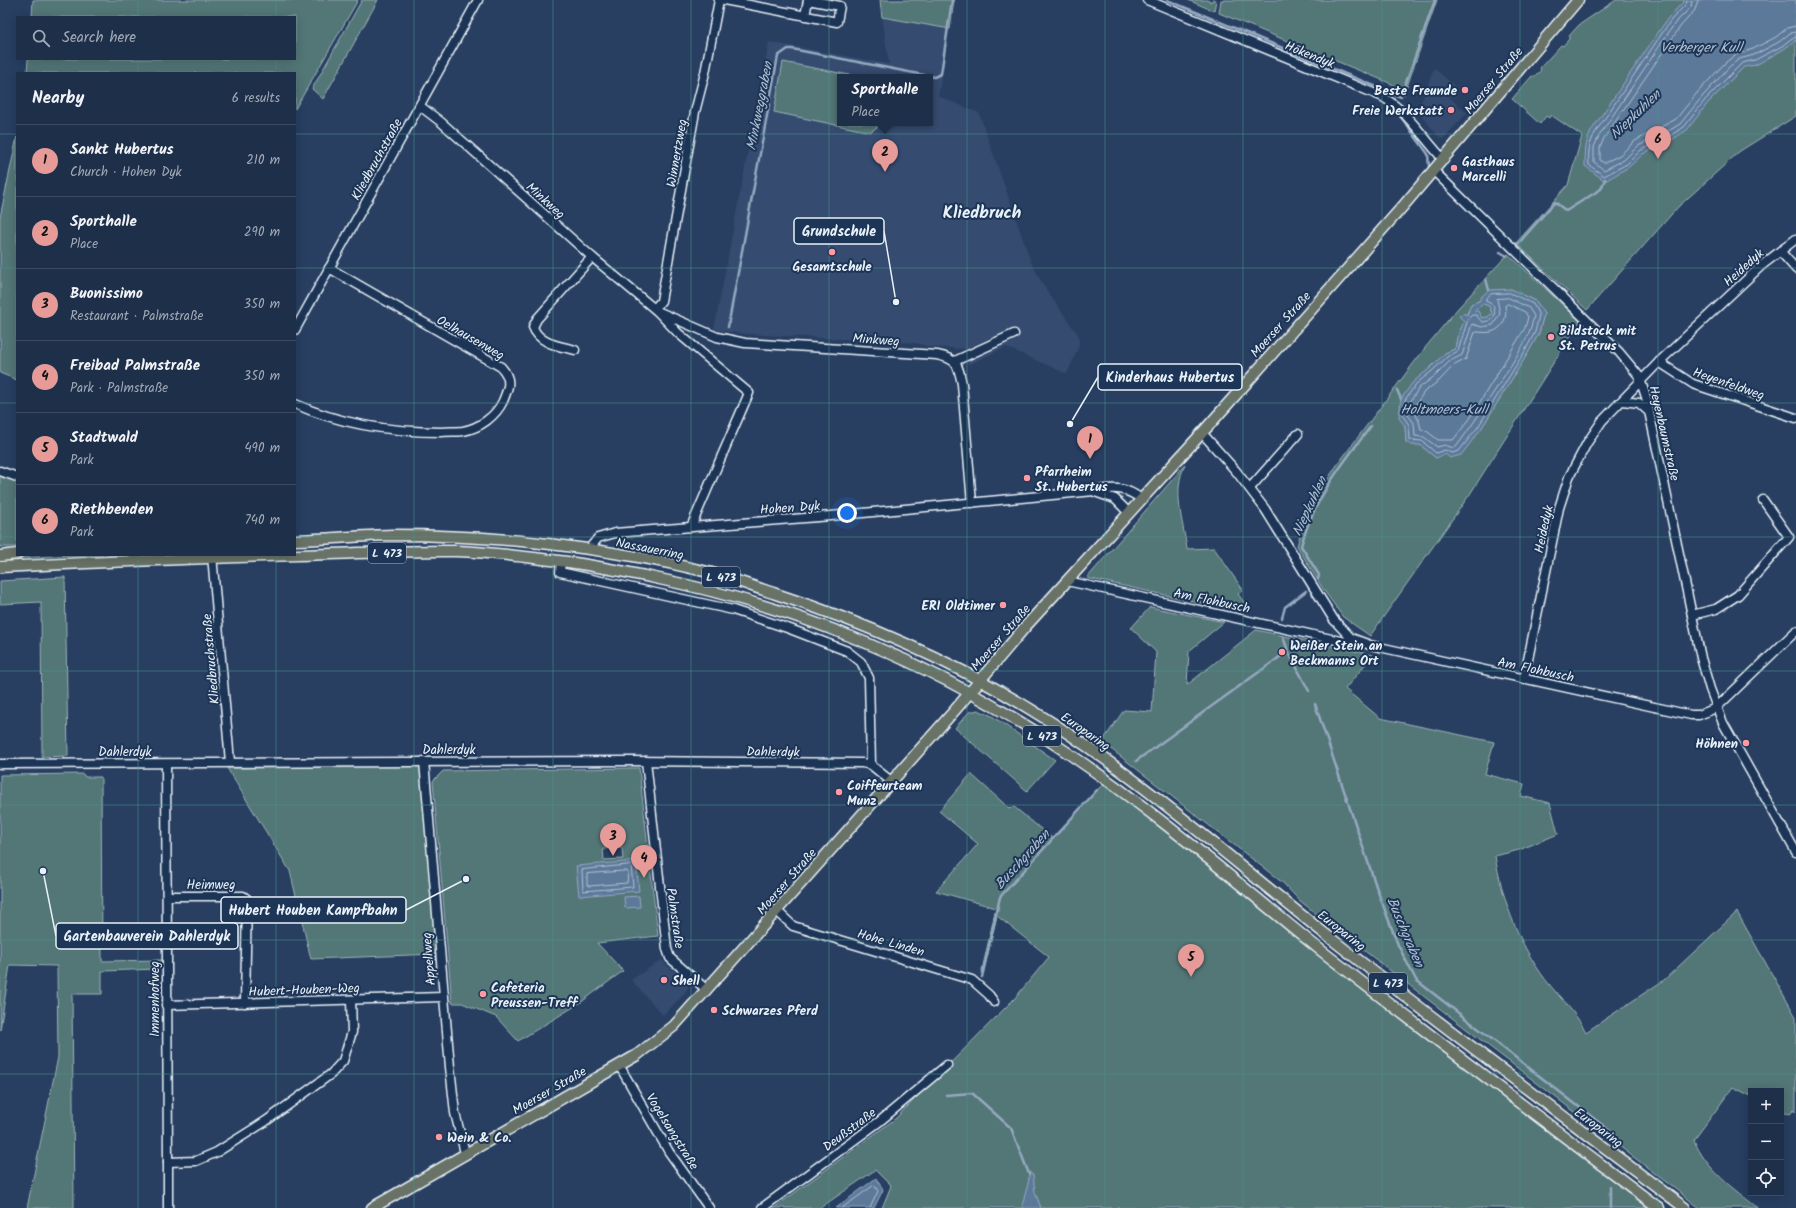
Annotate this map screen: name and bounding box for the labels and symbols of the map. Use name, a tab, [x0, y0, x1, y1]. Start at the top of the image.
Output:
street label: Hökendyk	[1281, 36, 1338, 75]
water label: Verberger Kull	[1660, 37, 1744, 59]
street label: Moerser Straße	[1459, 42, 1529, 120]
water label: Minkweggraben	[741, 59, 780, 152]
place label: Beste Freunde	[1374, 81, 1458, 102]
water label: Niepkuhlen	[1605, 84, 1667, 145]
marker: Beste Freunde	[1460, 85, 1470, 95]
place label: Freie Werkstatt	[1352, 101, 1443, 122]
marker: Freie Werkstatt	[1446, 105, 1456, 115]
street label: Kliedbruchstraße	[346, 115, 409, 205]
street label: Winnertzweg	[661, 118, 694, 189]
pin: 6	[1645, 126, 1671, 159]
pin: 2	[872, 139, 898, 172]
place label: Gasthaus Marcelli	[1462, 152, 1515, 188]
marker: Gasthaus Marcelli	[1449, 163, 1459, 173]
street label: Minkweg	[520, 178, 570, 225]
district label: Kliedbruch	[943, 200, 1022, 227]
callout: Grundschule	[794, 218, 884, 244]
text: Grundschule	[802, 221, 876, 243]
street label: Heidedyk	[1719, 243, 1770, 292]
marker: Gesamtschule	[827, 247, 837, 257]
place label: Gesamtschule	[792, 257, 872, 278]
street label: Moerser Straße	[1246, 287, 1317, 363]
street label: Oelhausenweg	[432, 310, 508, 366]
place label: Bildstock mit St. Petrus	[1559, 321, 1637, 357]
street label: Minkweg	[852, 328, 900, 353]
marker: Bildstock mit St. Petrus	[1546, 332, 1556, 342]
street label: Heyenfeldweg	[1690, 362, 1767, 406]
callout: Kinderhaus Hubertus	[1098, 364, 1242, 390]
text: Kinderhaus Hubertus	[1106, 367, 1235, 389]
street label: Heyenbaumstraße	[1642, 384, 1685, 483]
water label: Holtmoers-Kull	[1400, 399, 1490, 421]
pin: 1	[1077, 426, 1103, 459]
place label: Pfarrheim St. Hubertus	[1035, 462, 1108, 498]
water label: Niepkuhlen	[1286, 471, 1334, 540]
marker: Pfarrheim St. Hubertus	[1022, 473, 1032, 483]
street label: Hohen Dyk	[759, 496, 822, 521]
street label: Heidedyk	[1529, 502, 1560, 555]
your location	[837, 503, 857, 523]
street label: Nassauerring	[614, 533, 686, 566]
road number: L 473	[368, 543, 406, 563]
road number: L 473	[702, 567, 740, 587]
street label: Am Flohbusch	[1172, 583, 1252, 620]
place label: ERI Oldtimer	[922, 596, 996, 617]
street label: Moerser Straße	[966, 600, 1036, 676]
marker: ERI Oldtimer	[998, 600, 1008, 610]
street label: Kliedbruchstraße	[197, 613, 226, 705]
place label: Weißer Stein an Beckmanns Ort	[1290, 636, 1383, 672]
marker: Weißer Stein an Beckmanns Ort	[1277, 647, 1287, 657]
street label: Am Flohbusch	[1496, 652, 1576, 689]
street label: Europaring	[1056, 707, 1114, 757]
road number: L 473	[1023, 726, 1061, 746]
place label: Höhnen	[1696, 734, 1738, 755]
marker: Höhnen	[1741, 738, 1751, 748]
street label: Dahlerdyk	[422, 740, 477, 761]
street label: Dahlerdyk	[98, 742, 153, 763]
street label: Dahlerdyk	[746, 742, 801, 763]
place label: Coiffeurteam Munz	[847, 776, 923, 812]
marker: Coiffeurteam Munz	[834, 787, 844, 797]
pin: 3	[600, 823, 626, 856]
water label: Buschgraben	[990, 824, 1057, 895]
street label: Moerser Straße	[752, 844, 822, 920]
pin: 4	[631, 845, 657, 878]
street label: Heimweg	[187, 875, 235, 896]
street label: Palmstraße	[660, 886, 689, 950]
water label: Buschgraben	[1380, 894, 1430, 972]
callout: Hubert Houben Kampfbahn	[221, 897, 406, 923]
text: Hubert Houben Kampfbahn	[228, 900, 398, 922]
street label: Europaring	[1312, 905, 1370, 957]
callout: Gartenbauverein Dahlerdyk	[56, 923, 238, 949]
street label: Hohe Linden	[855, 924, 927, 963]
text: Gartenbauverein Dahlerdyk	[64, 926, 231, 948]
street label: Appellweg	[417, 931, 442, 986]
pin: 5	[1178, 944, 1204, 977]
street label: Immenhofweg	[145, 961, 166, 1037]
place label: Shell	[672, 971, 700, 992]
road number: L 473	[1369, 973, 1407, 993]
marker: Shell	[659, 975, 669, 985]
street label: Hubert-Houben-Weg	[248, 978, 360, 1003]
place label: Cafeteria Preussen-Treff	[491, 978, 579, 1014]
marker: Cafeteria Preussen-Treff	[478, 989, 488, 999]
place label: Schwarzes Pferd	[722, 1001, 819, 1022]
marker: Schwarzes Pferd	[709, 1005, 719, 1015]
street label: Moerser Straße	[509, 1061, 591, 1121]
street label: Vogelsangstraße	[640, 1089, 704, 1174]
street label: Deußstraße	[819, 1103, 881, 1157]
street label: Europaring	[1569, 1103, 1627, 1154]
place label: Wein & Co.	[447, 1128, 511, 1149]
marker: Wein & Co.	[434, 1132, 444, 1142]

